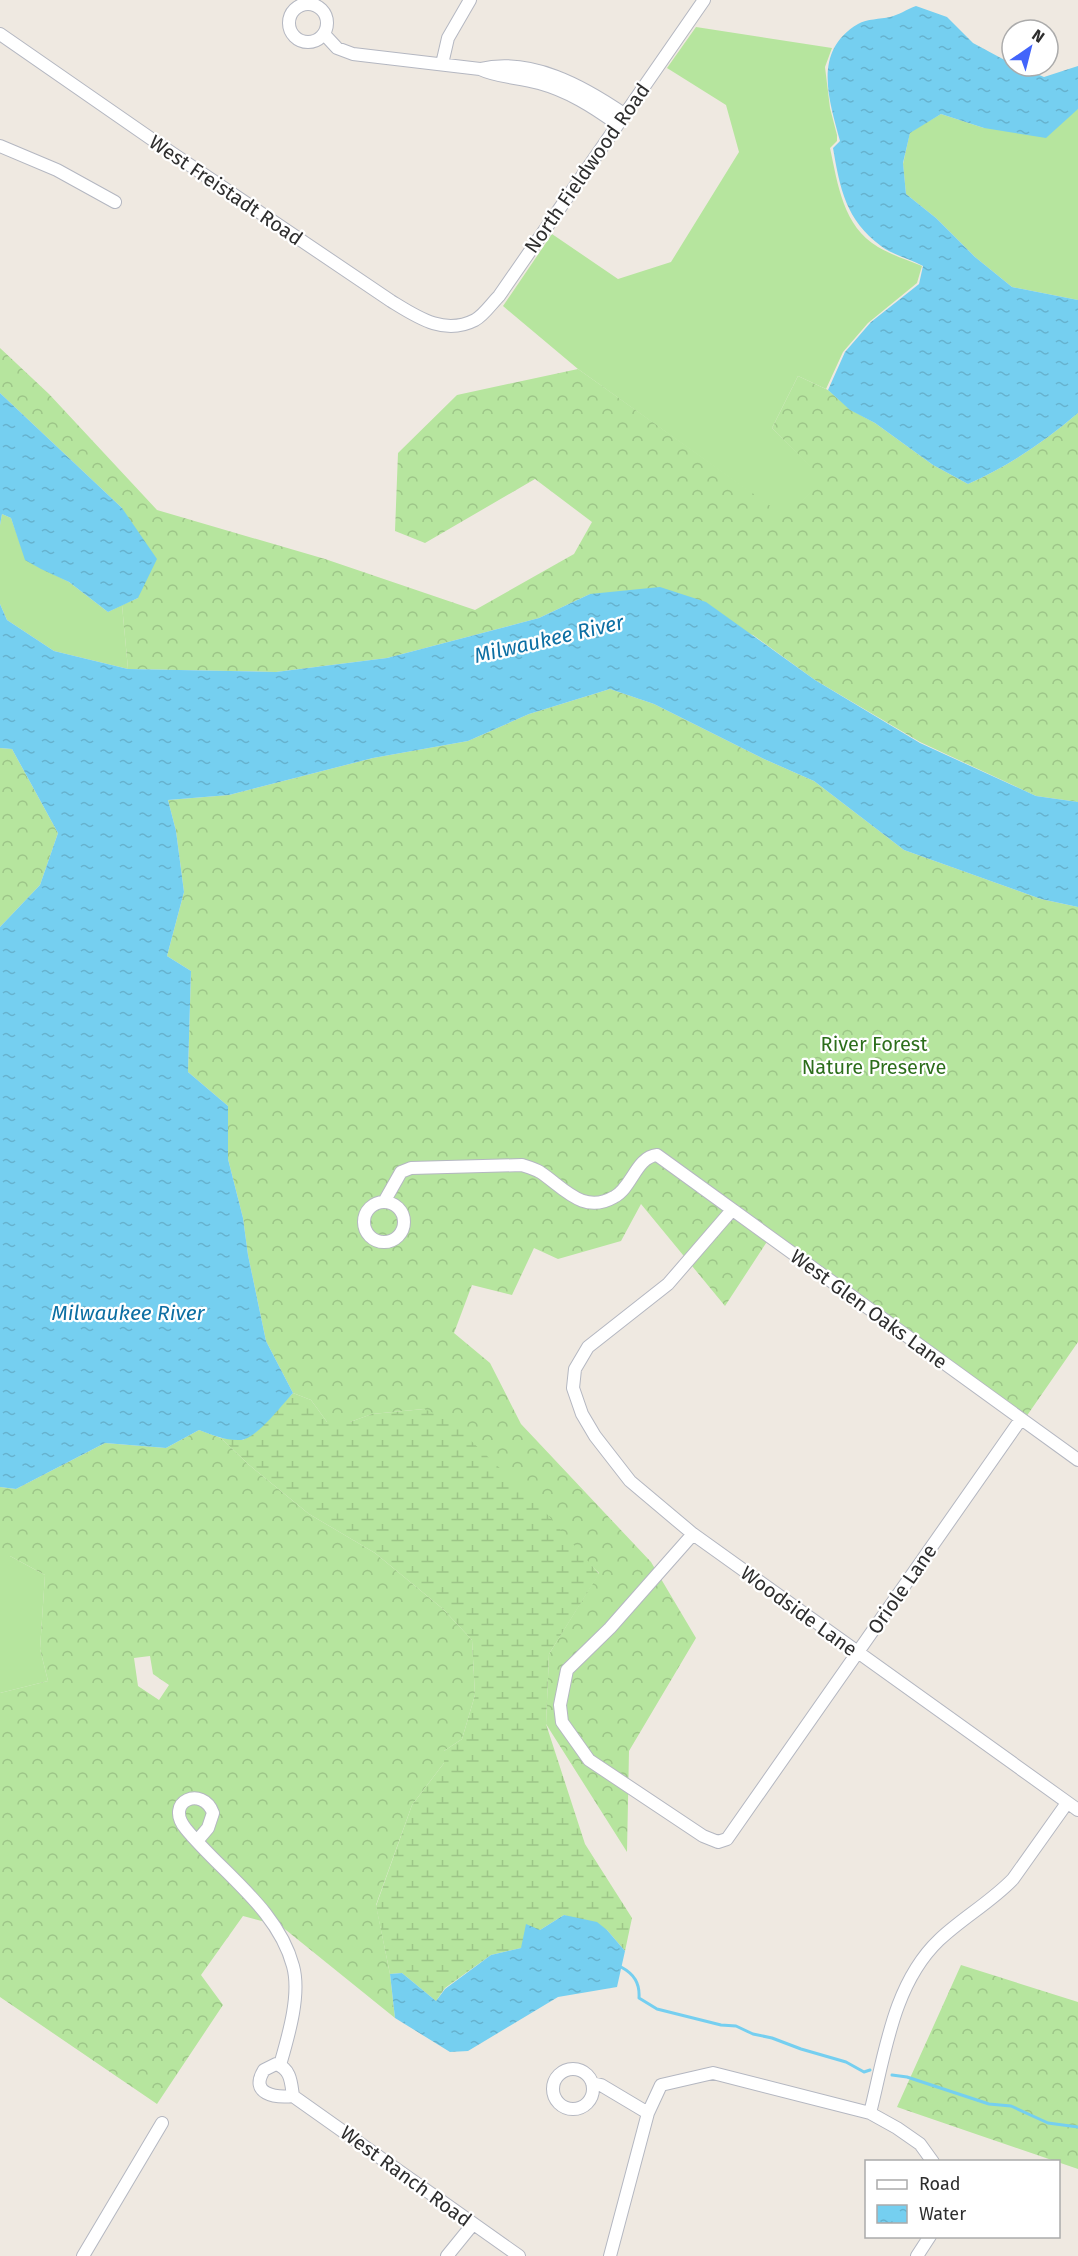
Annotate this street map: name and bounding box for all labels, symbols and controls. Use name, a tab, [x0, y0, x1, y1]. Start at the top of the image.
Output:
north arrow	[1000, 18, 1060, 78]
text: N	[1029, 25, 1048, 47]
street label: North Fieldwood Road	[519, 78, 655, 258]
street label: West Freistadt Road	[145, 130, 307, 250]
water label: Milwaukee River	[472, 609, 627, 669]
park label: River Forest Nature Preserve	[802, 1032, 946, 1079]
street label: West Glen Oaks Lane	[786, 1244, 952, 1374]
water label: Milwaukee River	[51, 1300, 205, 1326]
street label: Oriole Lane	[862, 1539, 942, 1639]
street label: Woodside Lane	[736, 1561, 862, 1661]
street label: West Ranch Road	[336, 2120, 476, 2232]
legend	[865, 2160, 1060, 2238]
text: Road	[919, 2173, 961, 2195]
text: Water	[919, 2203, 966, 2225]

